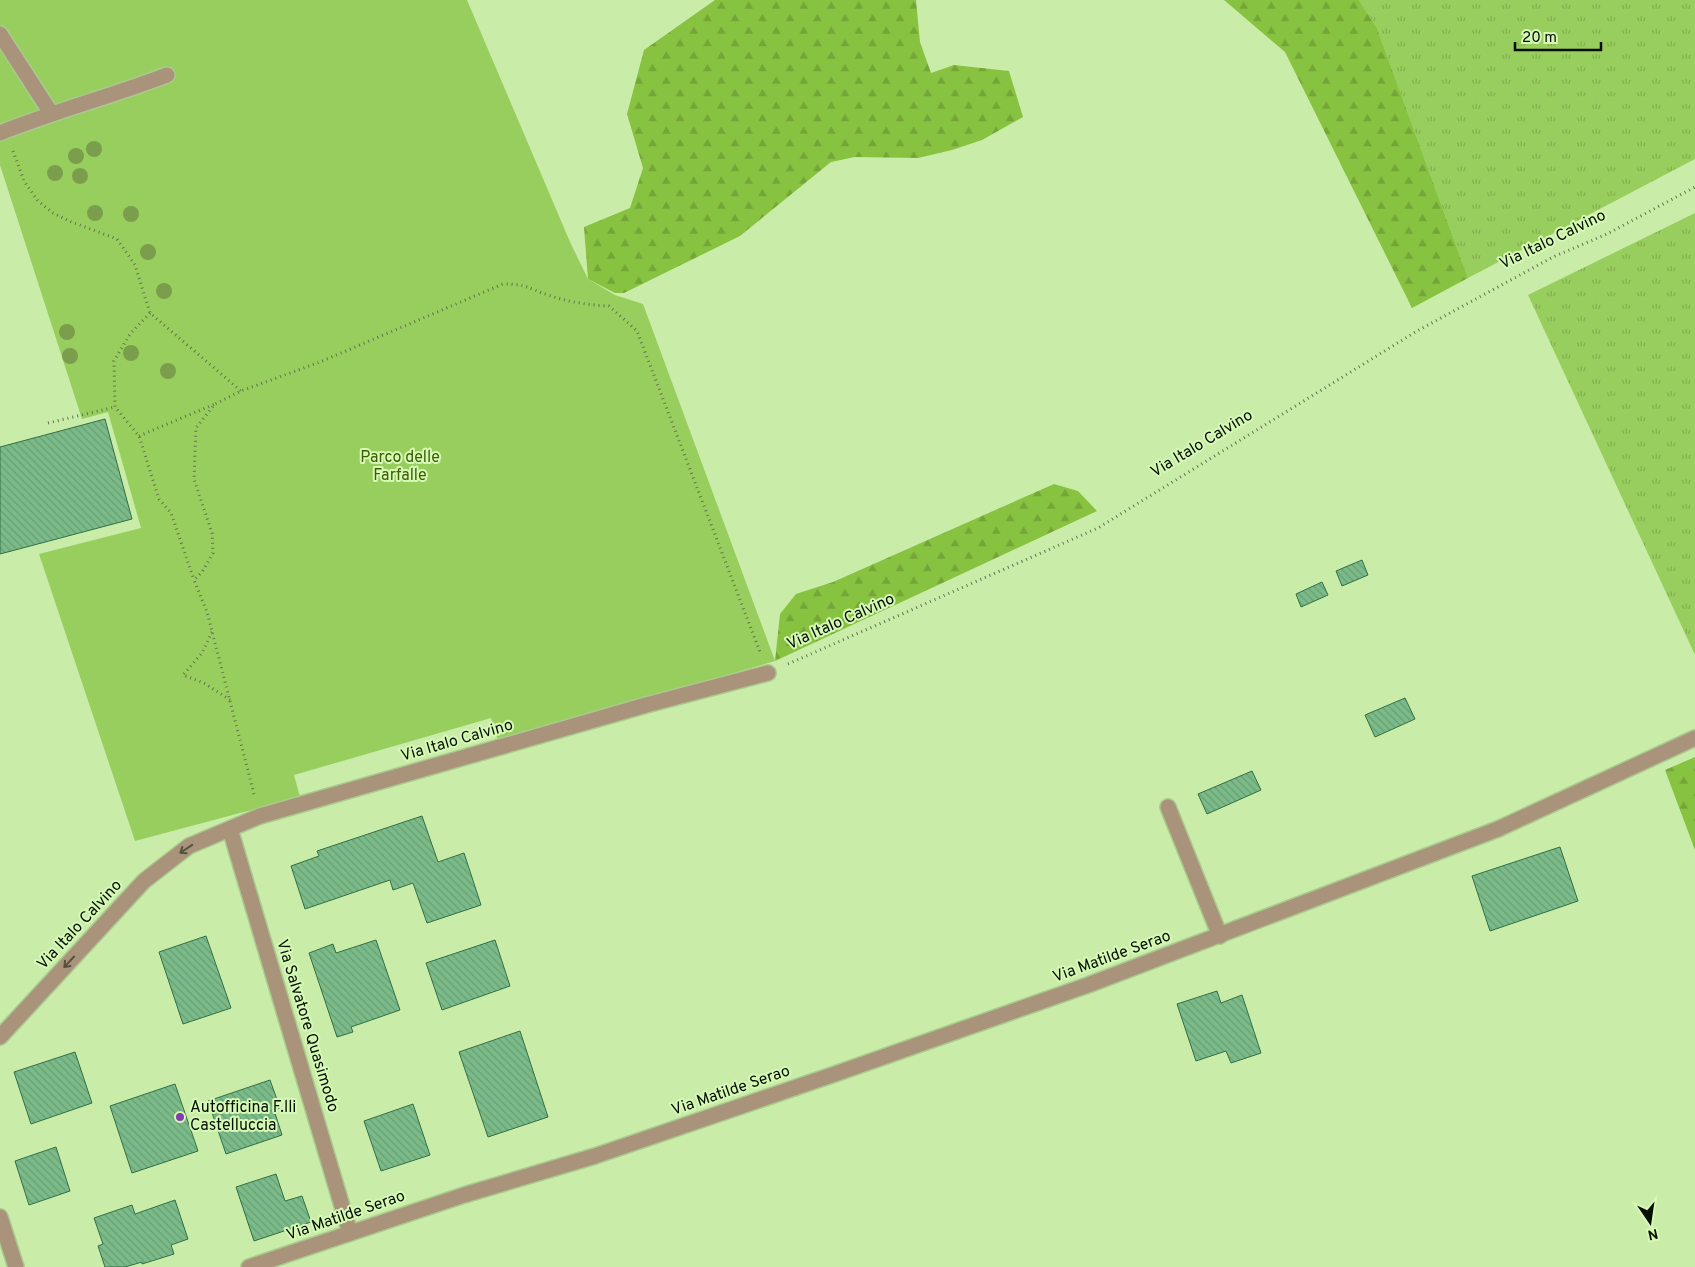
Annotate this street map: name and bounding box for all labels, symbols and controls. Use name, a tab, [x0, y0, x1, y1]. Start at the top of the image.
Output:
scale bar	[1515, 20, 1601, 52]
text: 20 m	[1522, 29, 1557, 48]
street label: Via Italo Calvino	[1497, 206, 1609, 274]
street label: Via Italo Calvino	[1147, 406, 1257, 482]
park label: Parco delle Farfalle	[360, 448, 440, 486]
street label: Via Italo Calvino	[784, 589, 898, 655]
street label: Via Italo Calvino	[399, 715, 515, 767]
one-way arrow	[179, 844, 193, 855]
street label: Via Italo Calvino	[33, 876, 127, 974]
street label: Via Matilde Serao	[1050, 926, 1174, 988]
street label: Via Salvatore Quasimodo	[271, 937, 343, 1115]
one-way arrow	[63, 955, 75, 968]
street label: Via Matilde Serao	[669, 1061, 793, 1121]
place label: Autofficina F.lli Castelluccia	[190, 1098, 296, 1136]
marker: Autofficina F.lli Castelluccia	[174, 1111, 186, 1123]
street label: Via Matilde Serao	[284, 1186, 408, 1246]
north arrow	[1625, 1197, 1675, 1247]
text: N	[1646, 1224, 1659, 1243]

